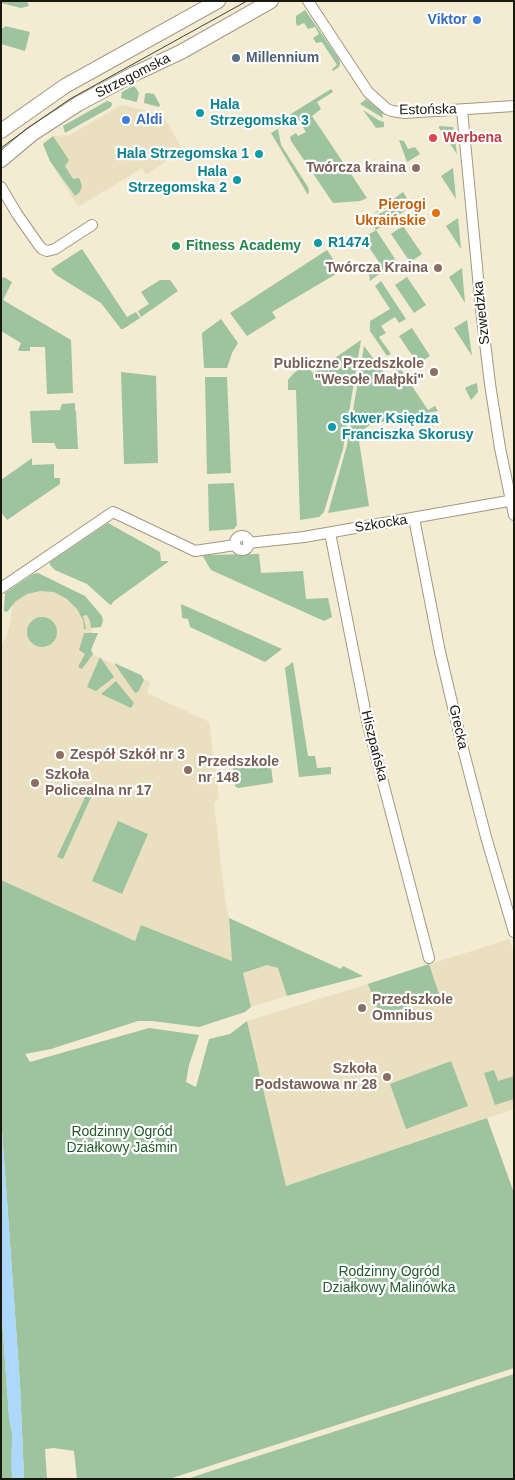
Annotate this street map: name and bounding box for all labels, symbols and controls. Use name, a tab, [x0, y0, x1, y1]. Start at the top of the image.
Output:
place label: Viktor	[428, 12, 467, 28]
marker: Viktor	[471, 14, 483, 26]
street label: Strzegomska	[93, 50, 173, 102]
place label: Millennium	[246, 50, 319, 66]
marker: Millennium	[230, 52, 242, 64]
place label: Hala Strzegomska 3	[210, 97, 309, 130]
street label: Estońska	[399, 101, 457, 119]
marker: Hala Strzegomska 3	[194, 107, 206, 119]
place label: Aldi	[136, 112, 162, 128]
marker: Aldi	[120, 114, 132, 126]
place label: Werbena	[443, 130, 502, 146]
marker: Werbena	[427, 132, 439, 144]
place label: Hala Strzegomska 1	[117, 146, 249, 162]
marker: Hala Strzegomska 1	[253, 148, 265, 160]
place label: Twórcza kraina	[306, 160, 406, 176]
marker: Twórcza kraina	[410, 162, 422, 174]
place label: Hala Strzegomska 2	[128, 164, 227, 196]
marker: Hala Strzegomska 2	[231, 174, 243, 186]
place label: Pierogi Ukraińskie	[355, 197, 426, 230]
marker: Pierogi Ukraińskie	[430, 207, 442, 219]
place label: R1474	[328, 235, 369, 251]
marker: R1474	[312, 237, 324, 249]
place label: Fitness Academy	[186, 238, 301, 254]
marker: Fitness Academy	[170, 240, 182, 252]
place label: Twórcza Kraina	[326, 260, 428, 276]
marker: Twórcza Kraina	[432, 262, 444, 274]
street label: Szwedzka	[470, 280, 494, 346]
place label: Publiczne Przedszkole "Wesołe Małpki"	[274, 356, 424, 388]
marker: Publiczne Przedszkole "Wesołe Małpki"	[428, 366, 440, 378]
place label: skwer Księdza Franciszka Skorusy	[342, 411, 474, 444]
marker: skwer Księdza Franciszka Skorusy	[326, 421, 338, 433]
street label: Szkocka	[354, 512, 408, 536]
street label: Grecka	[445, 703, 471, 751]
street label: Hiszpańska	[357, 709, 391, 783]
place label: Zespół Szkół nr 3	[70, 747, 185, 763]
marker: Zespół Szkół nr 3	[54, 749, 66, 761]
place label: Przedszkole nr 148	[198, 754, 279, 786]
marker: Przedszkole nr 148	[182, 764, 194, 776]
place label: Szkoła Policealna nr 17	[45, 767, 152, 800]
marker: Szkoła Policealna nr 17	[29, 777, 41, 789]
place label: Przedszkole Omnibus	[372, 992, 453, 1024]
marker: Przedszkole Omnibus	[356, 1002, 368, 1014]
place label: Szkoła Podstawowa nr 28	[255, 1061, 377, 1094]
marker: Szkoła Podstawowa nr 28	[381, 1071, 393, 1083]
park label: Rodzinny Ogród Działkowy Jaśmin	[66, 1124, 178, 1156]
park label: Rodzinny Ogród Działkowy Malinówka	[322, 1264, 456, 1296]

